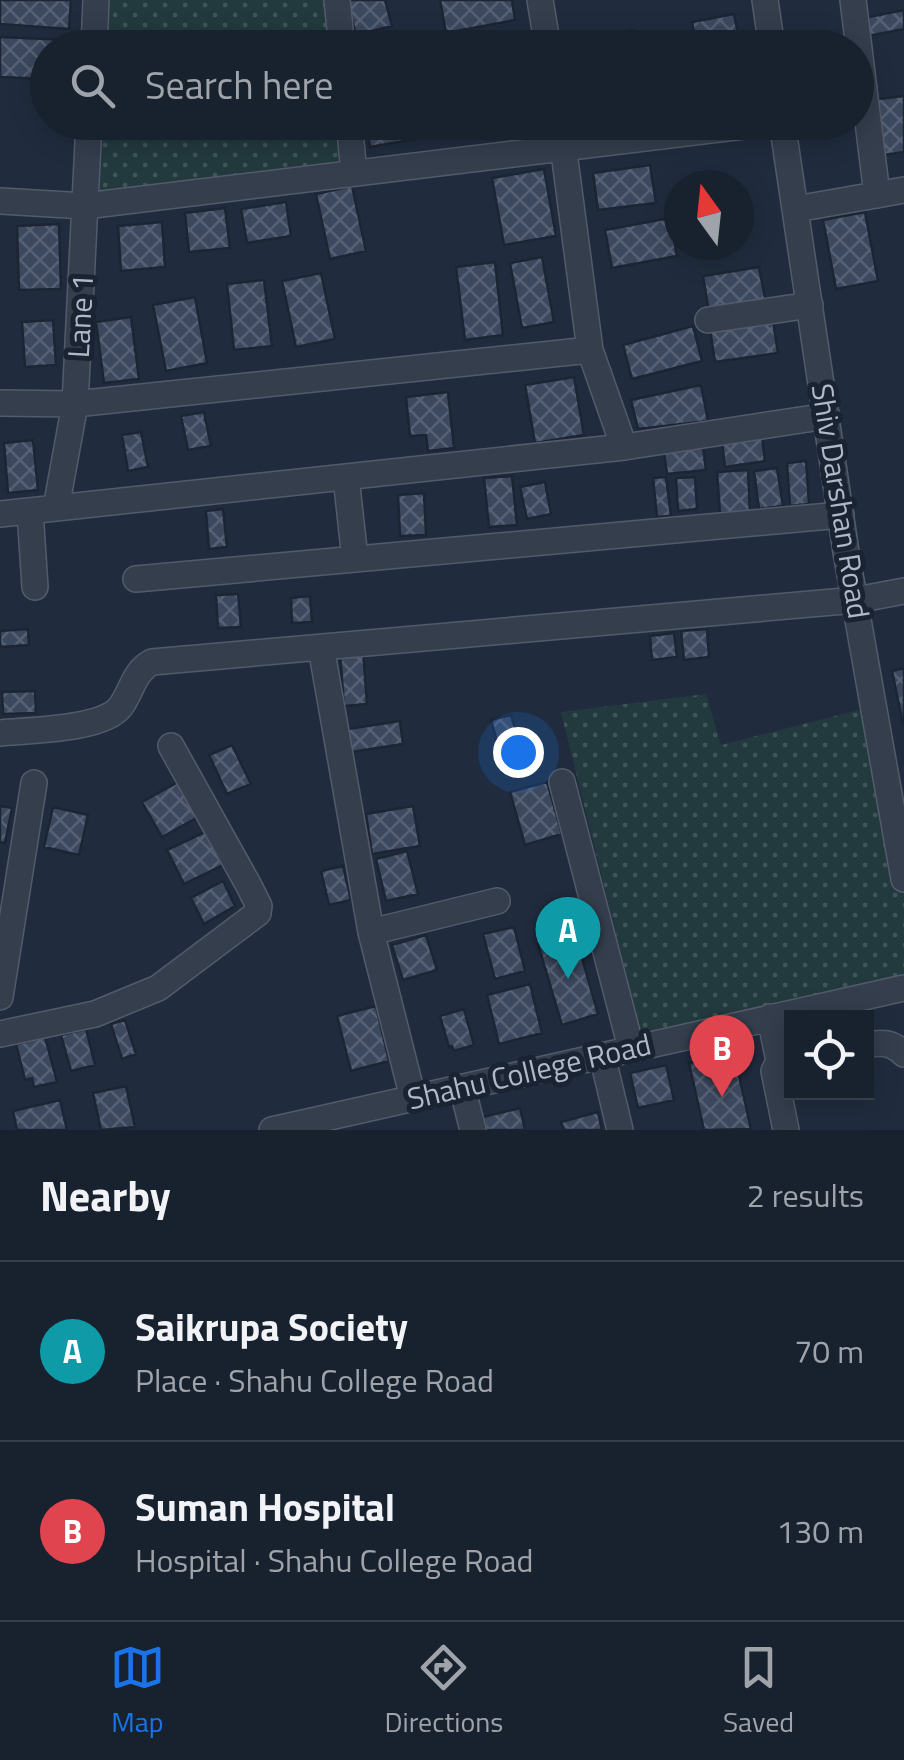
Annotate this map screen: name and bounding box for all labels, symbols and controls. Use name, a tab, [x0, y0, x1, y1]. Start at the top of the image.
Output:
search box	[30, 30, 874, 140]
text: Search here	[145, 56, 333, 114]
icon: search	[65, 58, 120, 113]
north arrow	[664, 170, 754, 260]
street label: Lane 1	[55, 273, 105, 359]
street label: Shiv Darshan Road	[800, 380, 882, 622]
your location	[493, 727, 544, 778]
pin: A	[536, 896, 600, 979]
map controls	[784, 1010, 874, 1100]
button: locate	[784, 1010, 874, 1100]
pin: B	[690, 1014, 754, 1097]
street label: Shahu College Road	[403, 1021, 655, 1121]
text: Nearby	[40, 1163, 171, 1227]
text: 2 results	[747, 1171, 864, 1219]
text: Saikrupa Society	[135, 1298, 408, 1356]
text: A	[63, 1327, 82, 1375]
text: 70 m	[794, 1327, 864, 1375]
text: Place · Shahu College Road	[135, 1356, 494, 1404]
text: Suman Hospital	[135, 1478, 395, 1536]
text: B	[63, 1507, 82, 1555]
text: 130 m	[776, 1507, 864, 1555]
text: Hospital · Shahu College Road	[135, 1536, 533, 1584]
tab: Map	[110, 1640, 165, 1743]
tab: Directions	[385, 1640, 503, 1743]
tab: Saved	[723, 1640, 794, 1743]

